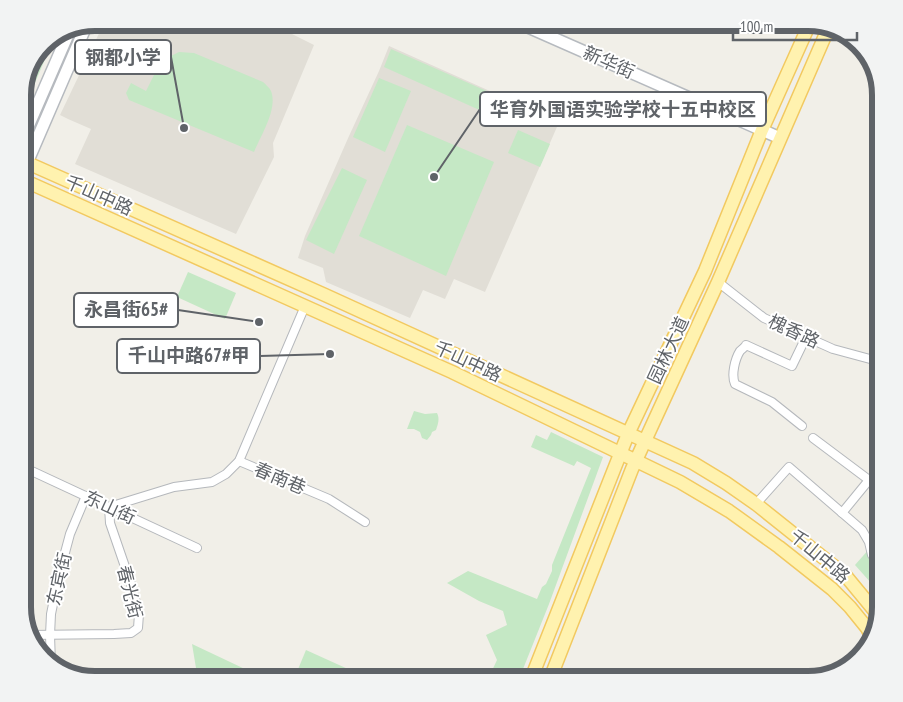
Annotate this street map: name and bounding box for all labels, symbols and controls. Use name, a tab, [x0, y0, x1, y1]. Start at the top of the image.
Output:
scale bar	[733, 10, 857, 42]
text: 100 m	[740, 17, 773, 36]
callout: 钢都小学	[75, 40, 171, 74]
street label: 新华街	[580, 41, 638, 83]
text: 钢都小学	[85, 45, 161, 69]
callout: 华育外国语实验学校十五中校区	[480, 92, 766, 126]
text: 华育外国语实验学校十五中校区	[490, 97, 756, 121]
street label: 千山中路	[61, 170, 137, 220]
callout: 永昌街65#	[74, 293, 178, 327]
text: 永昌街65#	[84, 297, 168, 321]
street label: 槐香路	[765, 309, 823, 353]
street label: 园林大道	[642, 313, 694, 387]
street label: 千山中路	[431, 335, 505, 387]
callout: 千山中路67#甲	[117, 339, 260, 373]
text: 千山中路67#甲	[128, 343, 250, 367]
street label: 春南巷	[251, 457, 309, 499]
street label: 东山街	[81, 485, 139, 529]
street label: 千山中路	[785, 524, 855, 588]
street label: 东宾街	[42, 550, 76, 608]
street label: 春光街	[112, 563, 148, 621]

